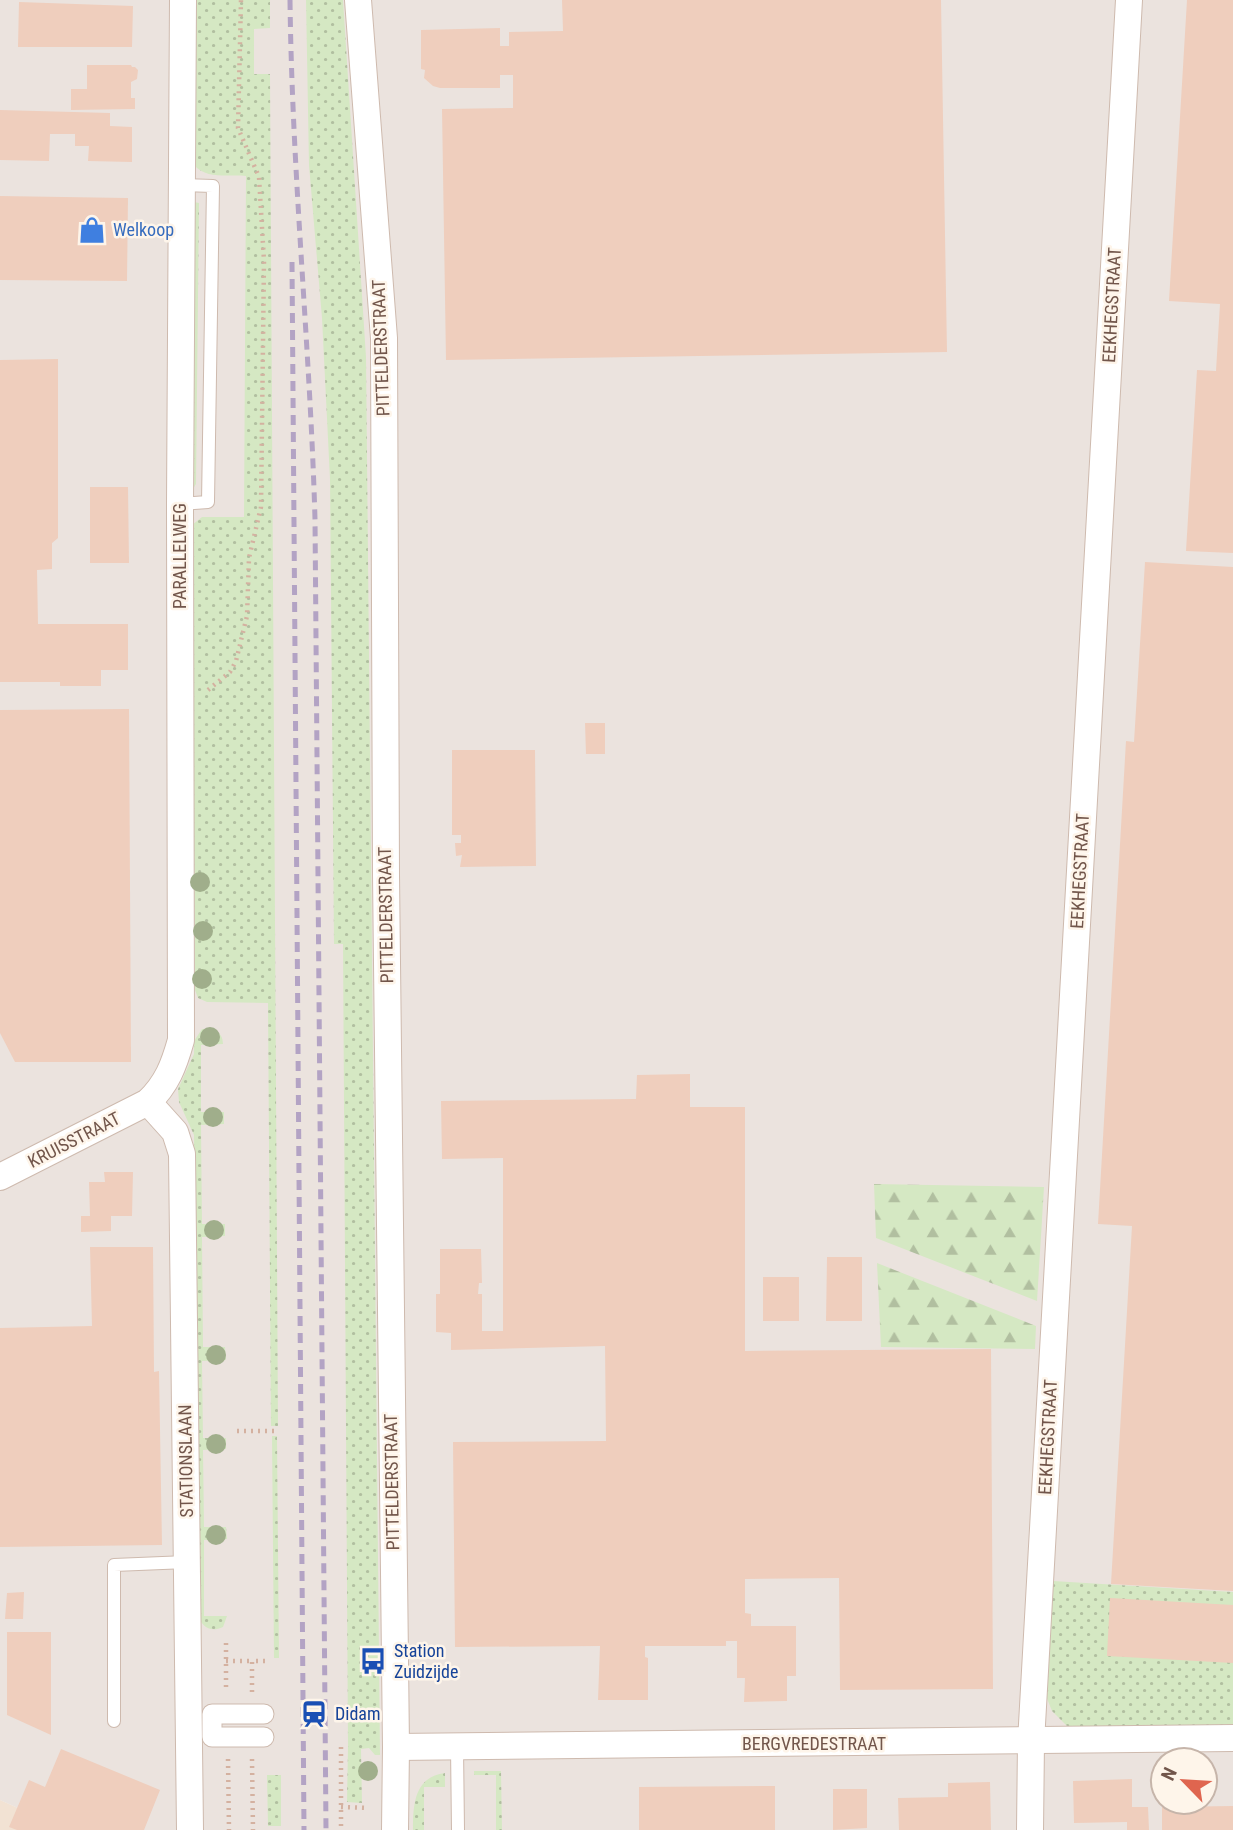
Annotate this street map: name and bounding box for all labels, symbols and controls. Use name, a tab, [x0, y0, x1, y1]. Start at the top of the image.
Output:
shop icon: Welkoop	[77, 215, 107, 245]
place label: Welkoop	[113, 219, 174, 240]
street label: EEKHEGSTRAAT	[1098, 247, 1125, 363]
street label: PITTELDERSTRAAT	[368, 279, 393, 417]
street label: PARALLELWEG	[169, 503, 190, 609]
street label: EEKHEGSTRAAT	[1066, 813, 1093, 929]
street label: PITTELDERSTRAAT	[374, 847, 397, 984]
street label: KRUISSTRAAT	[24, 1107, 123, 1172]
street label: EEKHEGSTRAAT	[1034, 1379, 1061, 1495]
street label: STATIONSLAAN	[174, 1404, 197, 1518]
street label: PITTELDERSTRAAT	[380, 1414, 403, 1551]
place label: Station Zuidzijde	[394, 1640, 458, 1682]
bus stop icon: Station Zuidzijde	[358, 1646, 388, 1676]
station icon: Didam	[299, 1699, 329, 1729]
place label: Didam	[335, 1703, 381, 1724]
street label: BERGVREDESTRAAT	[742, 1733, 886, 1754]
north arrow	[1149, 1746, 1219, 1816]
text: N	[1156, 1764, 1182, 1784]

